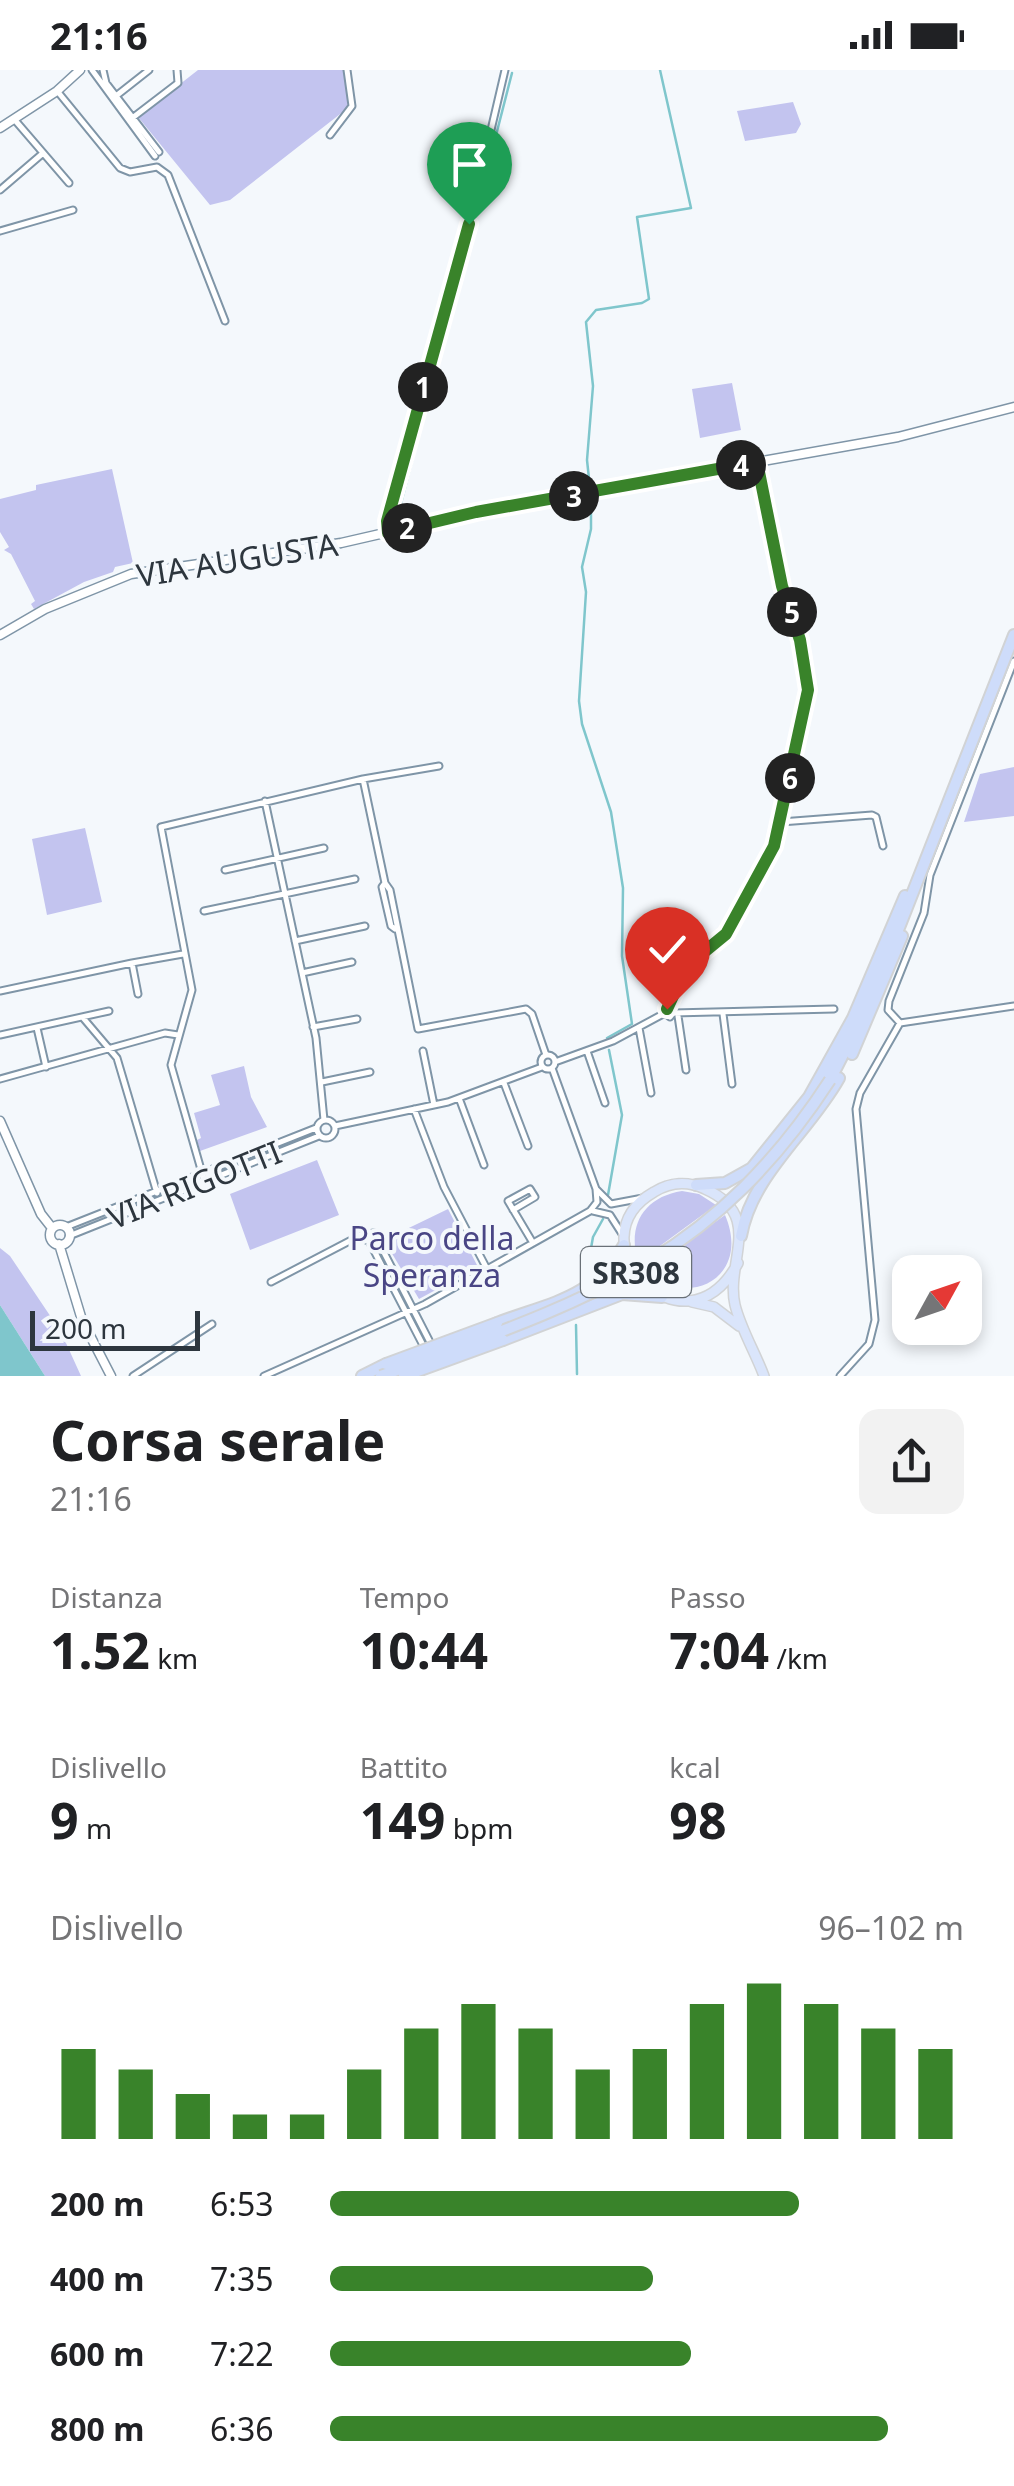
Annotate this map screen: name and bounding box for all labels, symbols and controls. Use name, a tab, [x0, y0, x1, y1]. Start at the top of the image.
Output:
text: 21:16	[50, 9, 148, 61]
pin	[427, 122, 512, 225]
icon: arrive	[442, 137, 497, 192]
pin: 1	[398, 362, 448, 412]
text: 1	[415, 368, 431, 406]
pin: 4	[716, 440, 766, 490]
text: 4	[733, 446, 749, 484]
pin: 3	[549, 471, 599, 521]
text: 3	[566, 477, 582, 515]
pin: 2	[382, 503, 432, 553]
text: 2	[399, 509, 415, 547]
street label: VIA AUGUSTA	[133, 522, 341, 596]
pin: 5	[767, 587, 817, 637]
text: 5	[784, 593, 800, 631]
pin: 6	[765, 753, 815, 803]
text: 6	[782, 759, 798, 797]
pin	[625, 907, 710, 1010]
icon: check	[640, 922, 695, 977]
street label: VIA RIGOTTI	[101, 1130, 287, 1238]
park label: Parco della Speranza	[349, 1216, 515, 1296]
road number: SR308	[581, 1247, 691, 1297]
north arrow	[892, 1255, 982, 1345]
map controls	[892, 1255, 982, 1345]
scale bar	[30, 1306, 200, 1350]
text: 200 m	[45, 1309, 127, 1347]
text: Corsa serale	[50, 1402, 385, 1477]
button: share	[859, 1409, 964, 1514]
text: 21:16	[50, 1477, 132, 1520]
text: Distanza	[50, 1578, 163, 1616]
text: Tempo	[360, 1578, 449, 1616]
text: Passo	[669, 1578, 746, 1616]
text: 1.52	[50, 1616, 150, 1684]
text: 10:44	[360, 1616, 488, 1684]
text: 7:04	[669, 1616, 769, 1684]
text: km	[150, 1639, 198, 1677]
text: /km	[769, 1639, 828, 1677]
text: Dislivello	[50, 1748, 167, 1786]
text: Battito	[360, 1748, 448, 1786]
text: kcal	[669, 1748, 721, 1786]
text: 9	[50, 1786, 79, 1854]
text: 149	[360, 1786, 445, 1854]
text: 98	[669, 1786, 727, 1854]
text: m	[79, 1809, 112, 1847]
text: bpm	[445, 1809, 513, 1847]
text: Dislivello	[50, 1906, 184, 1949]
text: 96–102 m	[818, 1906, 964, 1949]
text: 200 m	[50, 2182, 144, 2225]
text: 6:53	[210, 2182, 274, 2225]
text: 400 m	[50, 2257, 144, 2300]
text: 7:35	[210, 2257, 274, 2300]
text: 600 m	[50, 2332, 144, 2375]
text: 7:22	[210, 2332, 274, 2375]
text: 800 m	[50, 2407, 144, 2450]
text: 6:36	[210, 2407, 274, 2450]

